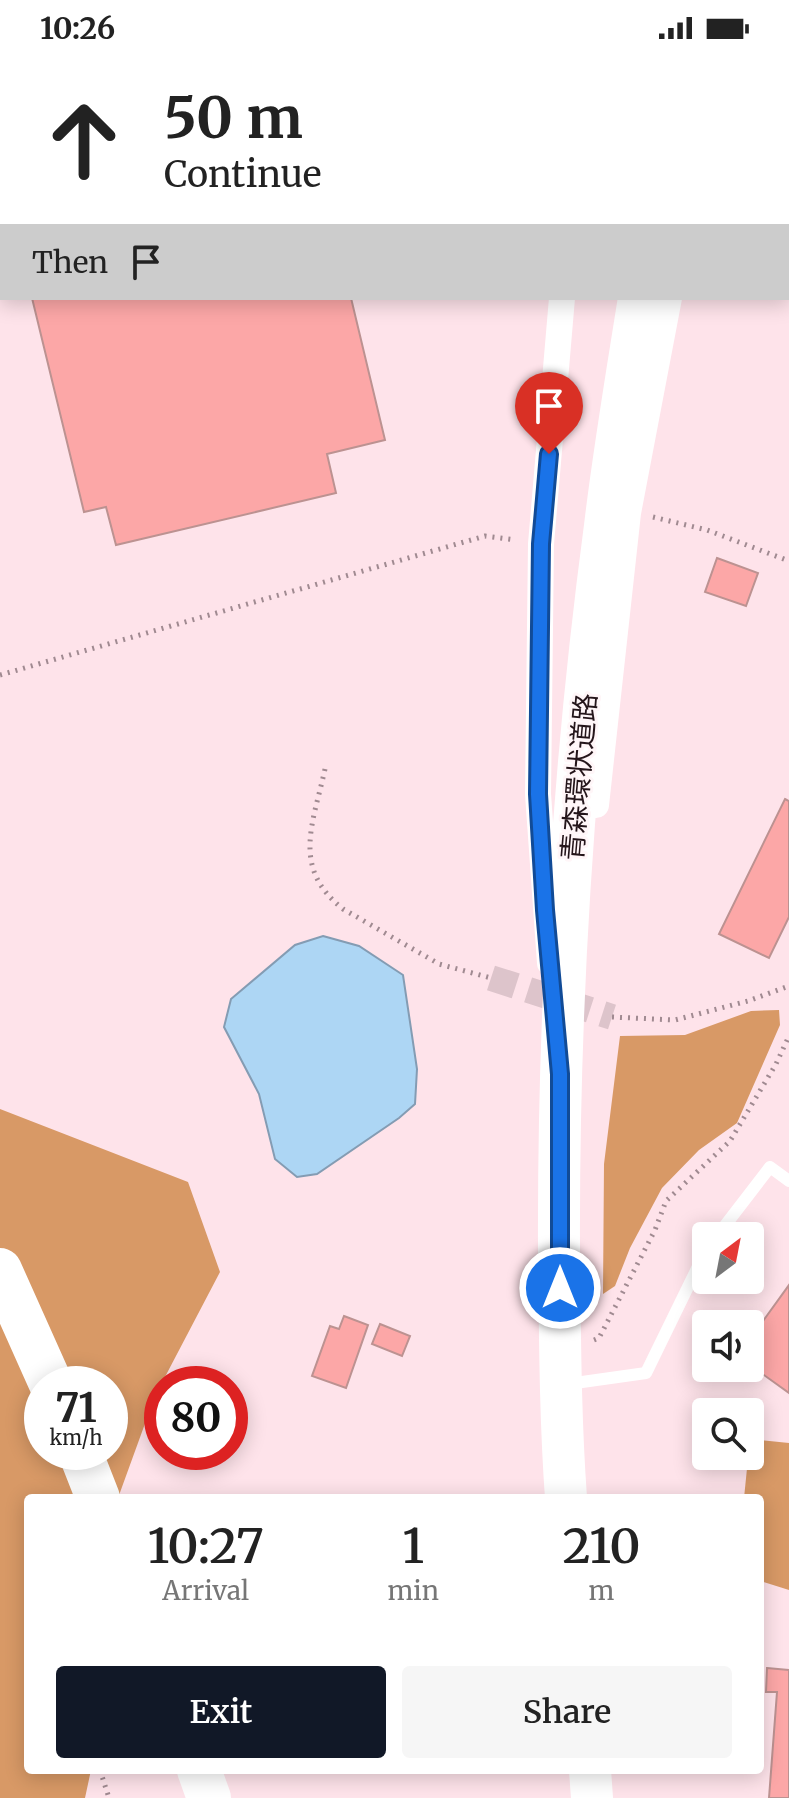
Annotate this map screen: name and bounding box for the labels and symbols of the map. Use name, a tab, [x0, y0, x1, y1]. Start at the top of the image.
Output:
pin	[515, 372, 583, 454]
street label: 青森環状道路	[554, 692, 604, 862]
north arrow	[692, 1222, 764, 1294]
position arrow	[518, 1246, 602, 1330]
speed limit sign: 80	[144, 1366, 248, 1470]

